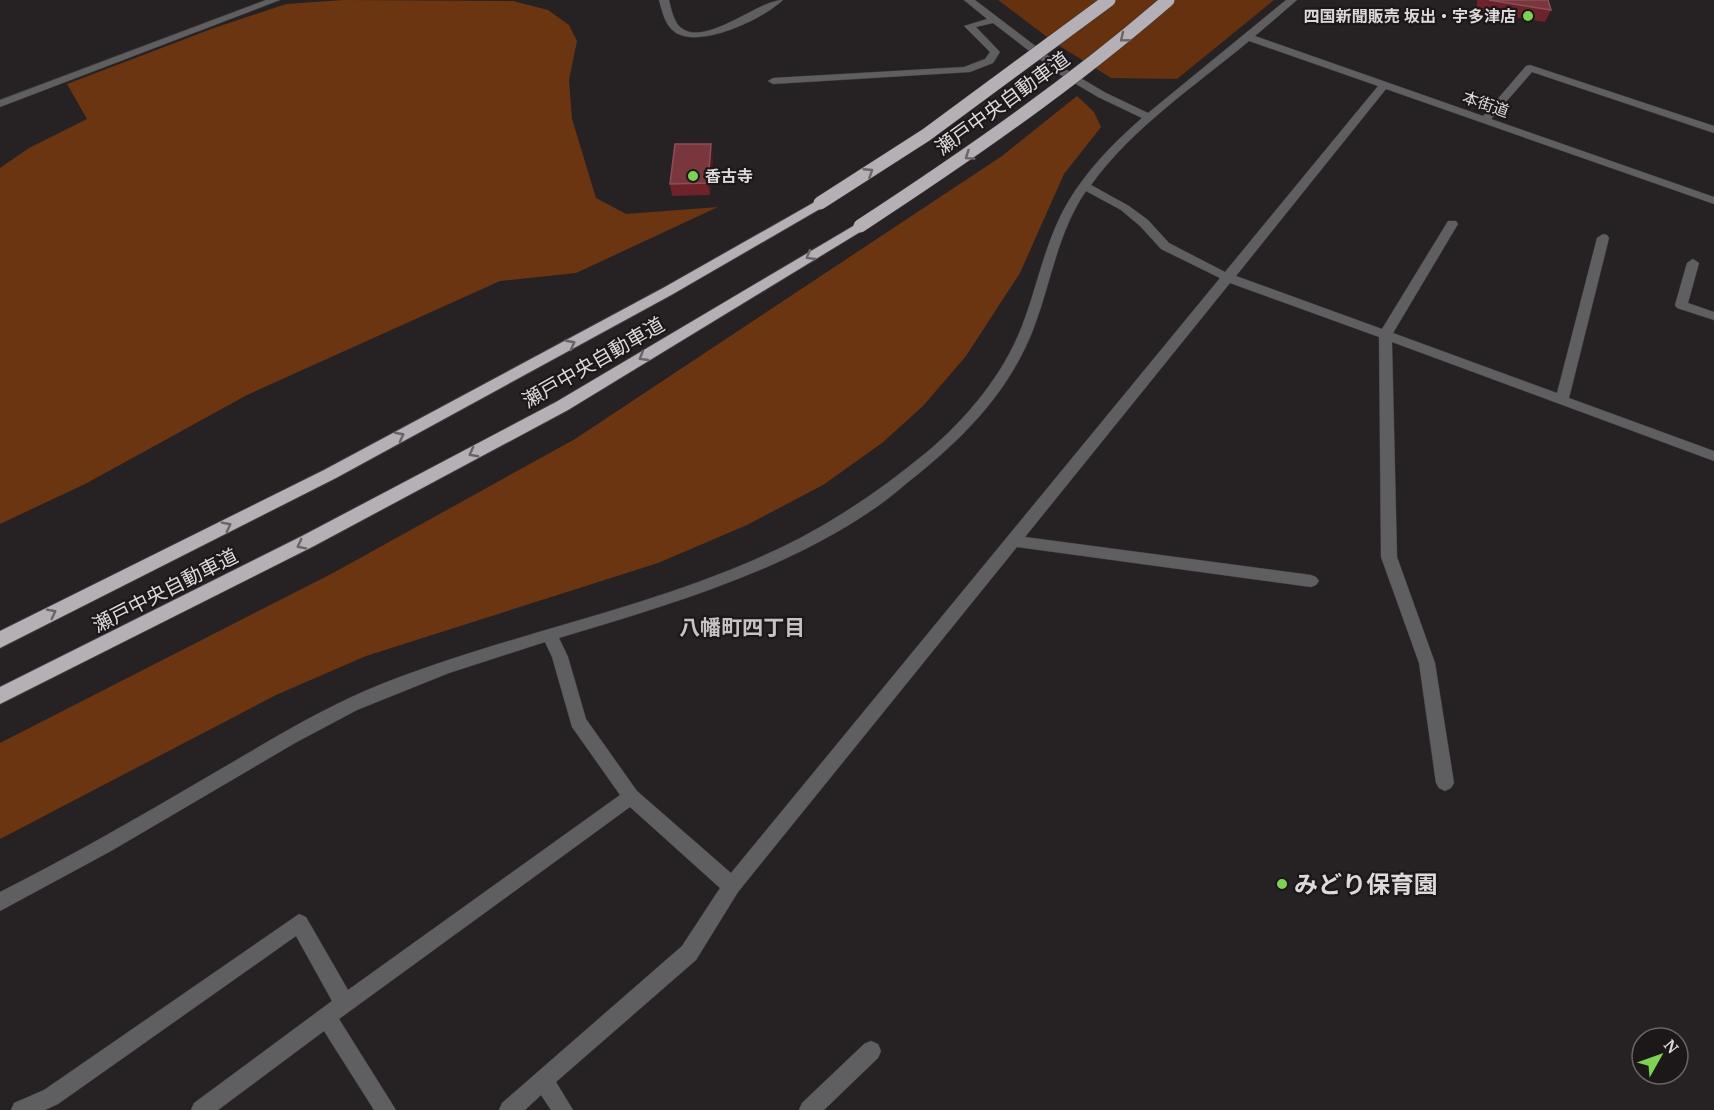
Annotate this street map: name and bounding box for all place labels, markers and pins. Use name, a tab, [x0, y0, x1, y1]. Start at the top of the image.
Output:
place label: 四国新聞販売 坂出・宇多津店	[1304, 5, 1516, 27]
marker: 四国新聞販売 坂出・宇多津店	[1521, 9, 1535, 23]
place label: 香古寺	[705, 165, 753, 187]
marker: 香古寺	[686, 169, 700, 183]
place label: みどり保育園	[1294, 868, 1438, 900]
marker: みどり保育園	[1275, 877, 1289, 891]

